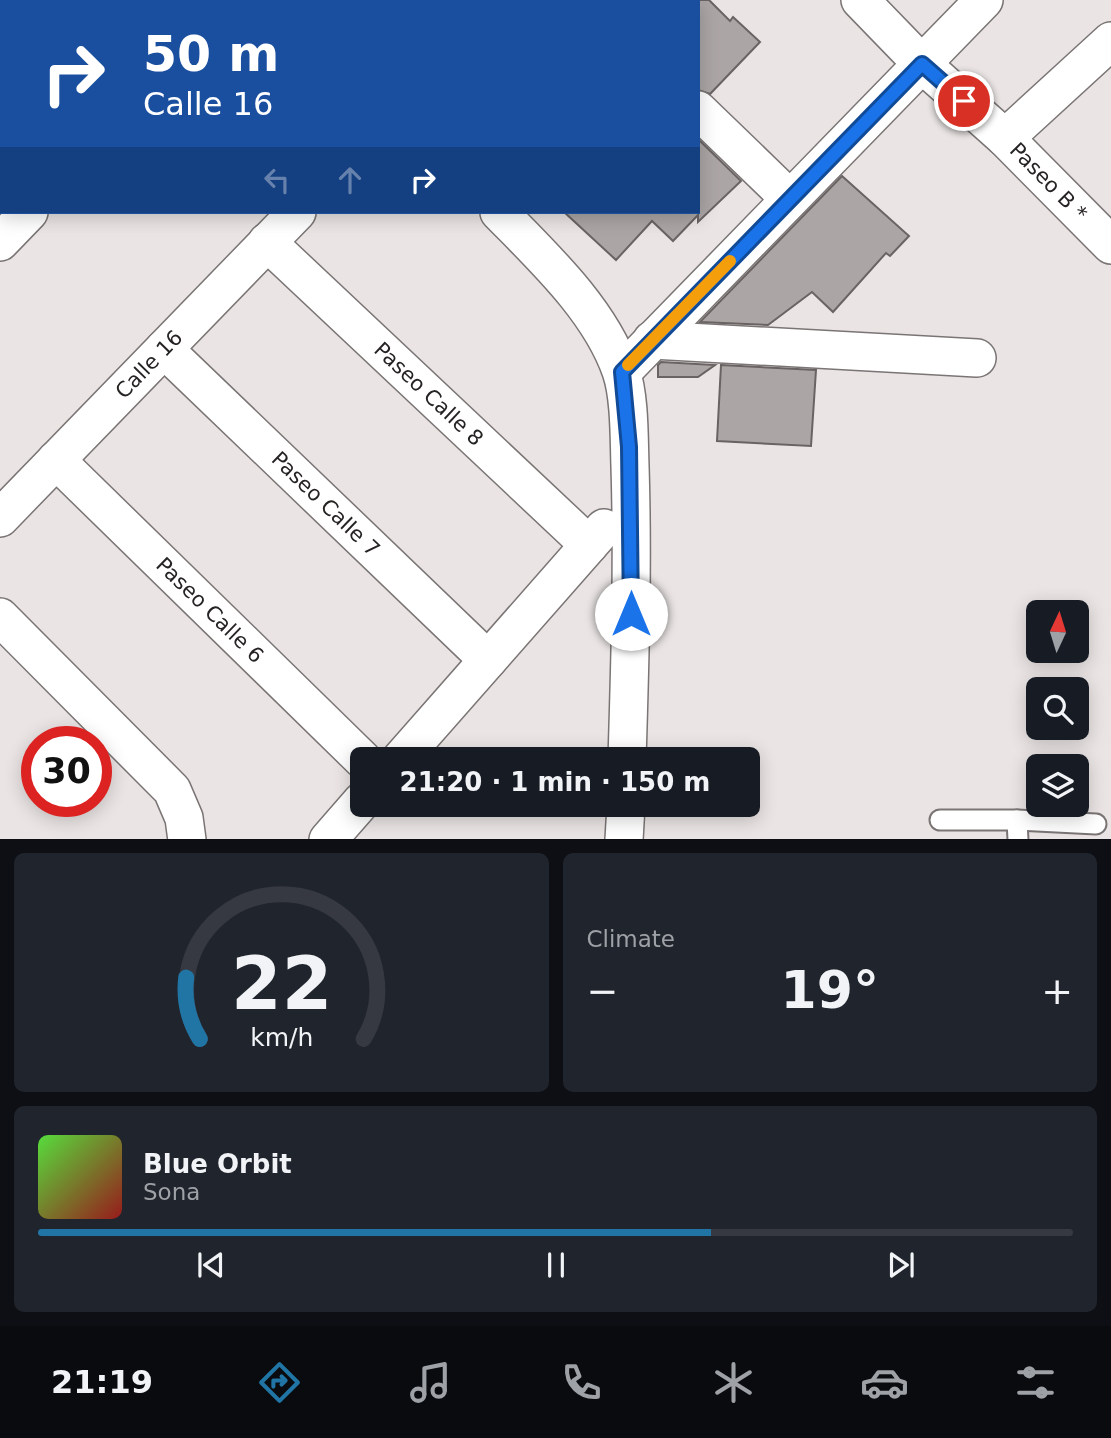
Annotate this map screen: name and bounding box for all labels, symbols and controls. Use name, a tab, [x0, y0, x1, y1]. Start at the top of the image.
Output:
text: 50 m	[143, 26, 279, 83]
icon: right	[28, 28, 119, 119]
pin	[934, 71, 994, 131]
icon: arrive	[945, 82, 983, 120]
text: Calle 16	[143, 85, 273, 123]
street label: Paseo B *	[1005, 138, 1092, 226]
icon: left	[258, 161, 296, 199]
icon: ahead	[331, 161, 369, 199]
icon: right	[404, 161, 442, 199]
street label: Calle 16	[111, 325, 187, 404]
street label: Paseo Calle 8	[369, 337, 488, 451]
street label: Paseo Calle 7	[267, 447, 385, 561]
street label: Paseo Calle 6	[151, 553, 268, 668]
position arrow	[594, 577, 668, 651]
north arrow	[1026, 600, 1088, 663]
map controls	[1026, 600, 1089, 817]
button: search	[1026, 677, 1089, 740]
speed limit sign: 30	[21, 726, 112, 817]
button: layers	[1026, 754, 1089, 817]
text: 21:20 · 1 min · 150 m	[400, 767, 710, 797]
text: Climate	[587, 926, 675, 952]
text: 22	[231, 941, 332, 1026]
text: 19°	[781, 960, 879, 1020]
text: −	[587, 969, 618, 1013]
text: +	[1041, 969, 1073, 1013]
text: km/h	[250, 1022, 313, 1051]
text: Blue Orbit	[143, 1149, 292, 1179]
text: Sona	[143, 1179, 200, 1205]
icon: previous	[192, 1246, 230, 1284]
icon: pause	[537, 1246, 575, 1284]
icon: next	[882, 1246, 920, 1284]
icon: directions	[255, 1358, 304, 1407]
icon: music	[406, 1358, 455, 1407]
icon: phone	[557, 1358, 606, 1407]
icon: climate	[709, 1358, 758, 1407]
icon: car	[860, 1358, 909, 1407]
icon: filters	[1011, 1358, 1060, 1407]
text: 21:19	[51, 1363, 153, 1401]

